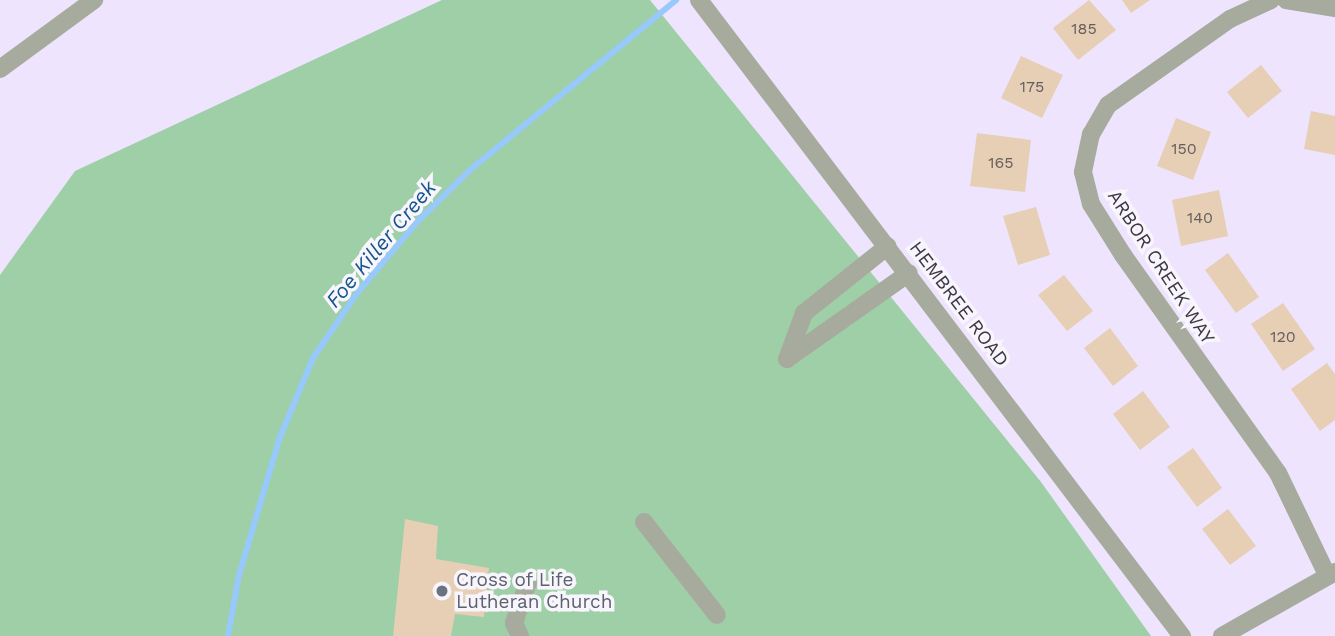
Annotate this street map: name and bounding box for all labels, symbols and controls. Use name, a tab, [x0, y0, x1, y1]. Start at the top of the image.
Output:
house number: 185	[1071, 19, 1097, 39]
house number: 175	[1020, 77, 1044, 97]
house number: 150	[1171, 139, 1197, 159]
house number: 165	[988, 153, 1014, 173]
water label: Foe Killer Creek	[320, 175, 442, 313]
street label: ARBOR CREEK WAY	[1103, 186, 1219, 348]
house number: 140	[1187, 208, 1213, 228]
street label: HEMBREE ROAD	[905, 237, 1013, 371]
house number: 120	[1270, 327, 1296, 347]
place label: Cross of Life Lutheran Church	[456, 569, 612, 613]
marker: Cross of Life Lutheran Church	[434, 583, 450, 599]

